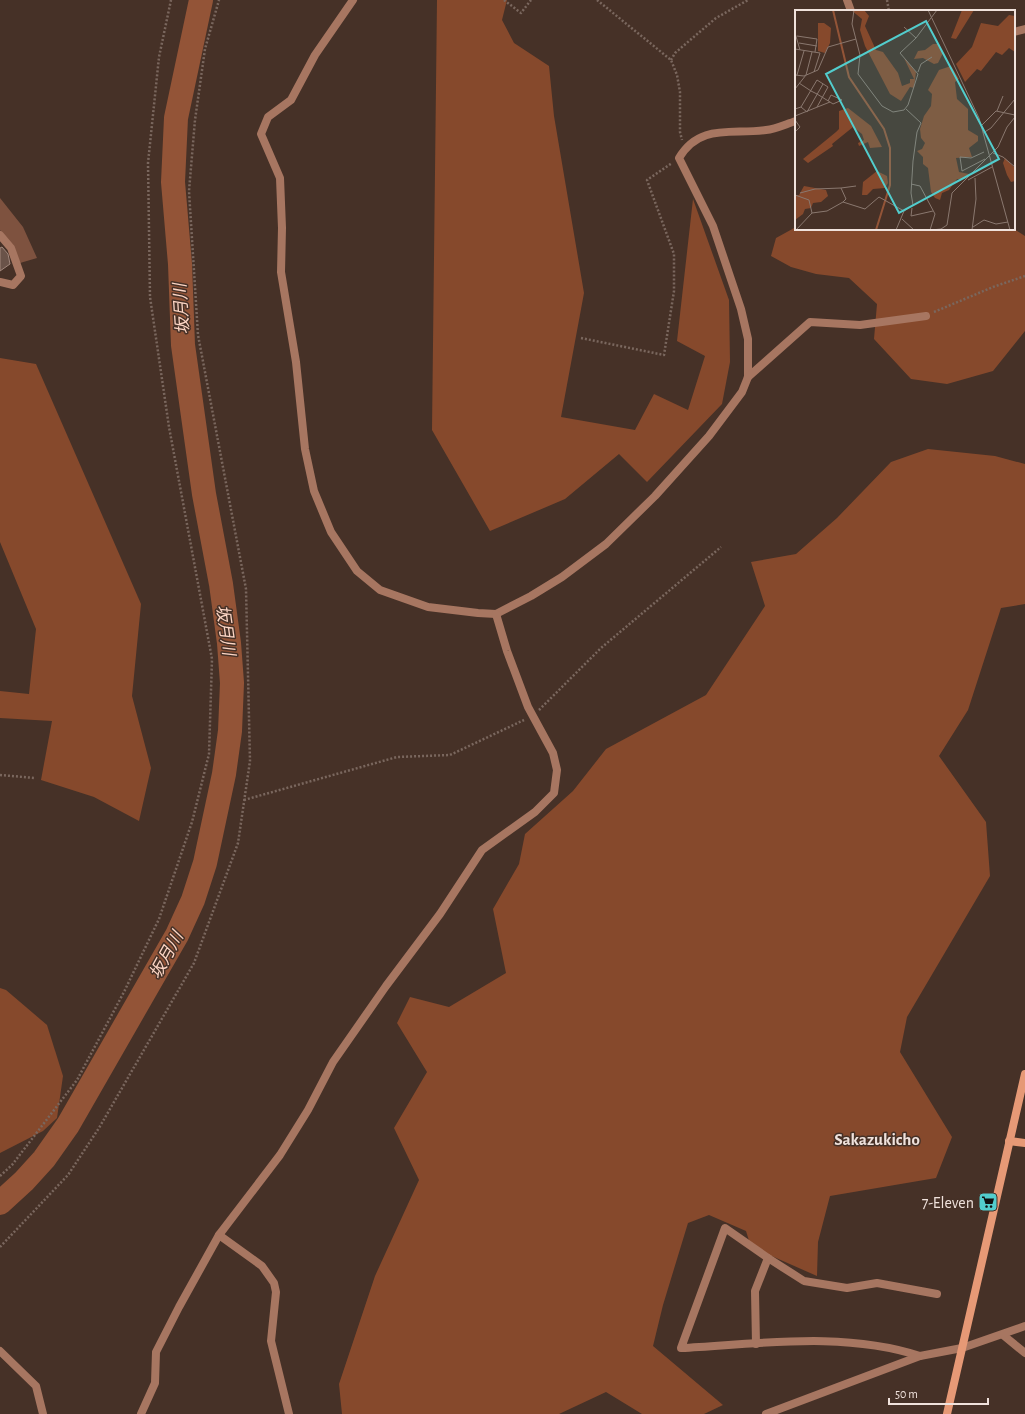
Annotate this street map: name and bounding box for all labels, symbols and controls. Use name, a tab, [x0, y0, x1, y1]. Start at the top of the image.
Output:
inset map	[795, 10, 1015, 230]
water label: 坂月川	[170, 281, 192, 335]
water label: 坂月川	[214, 603, 239, 658]
water label: 坂月川	[146, 927, 187, 982]
district label: Sakazukicho	[834, 1131, 920, 1148]
supermarket icon: 7-Eleven	[977, 1191, 999, 1213]
place label: 7-Eleven	[922, 1195, 974, 1211]
scale bar	[889, 1380, 988, 1406]
text: 50 m	[895, 1388, 918, 1400]

